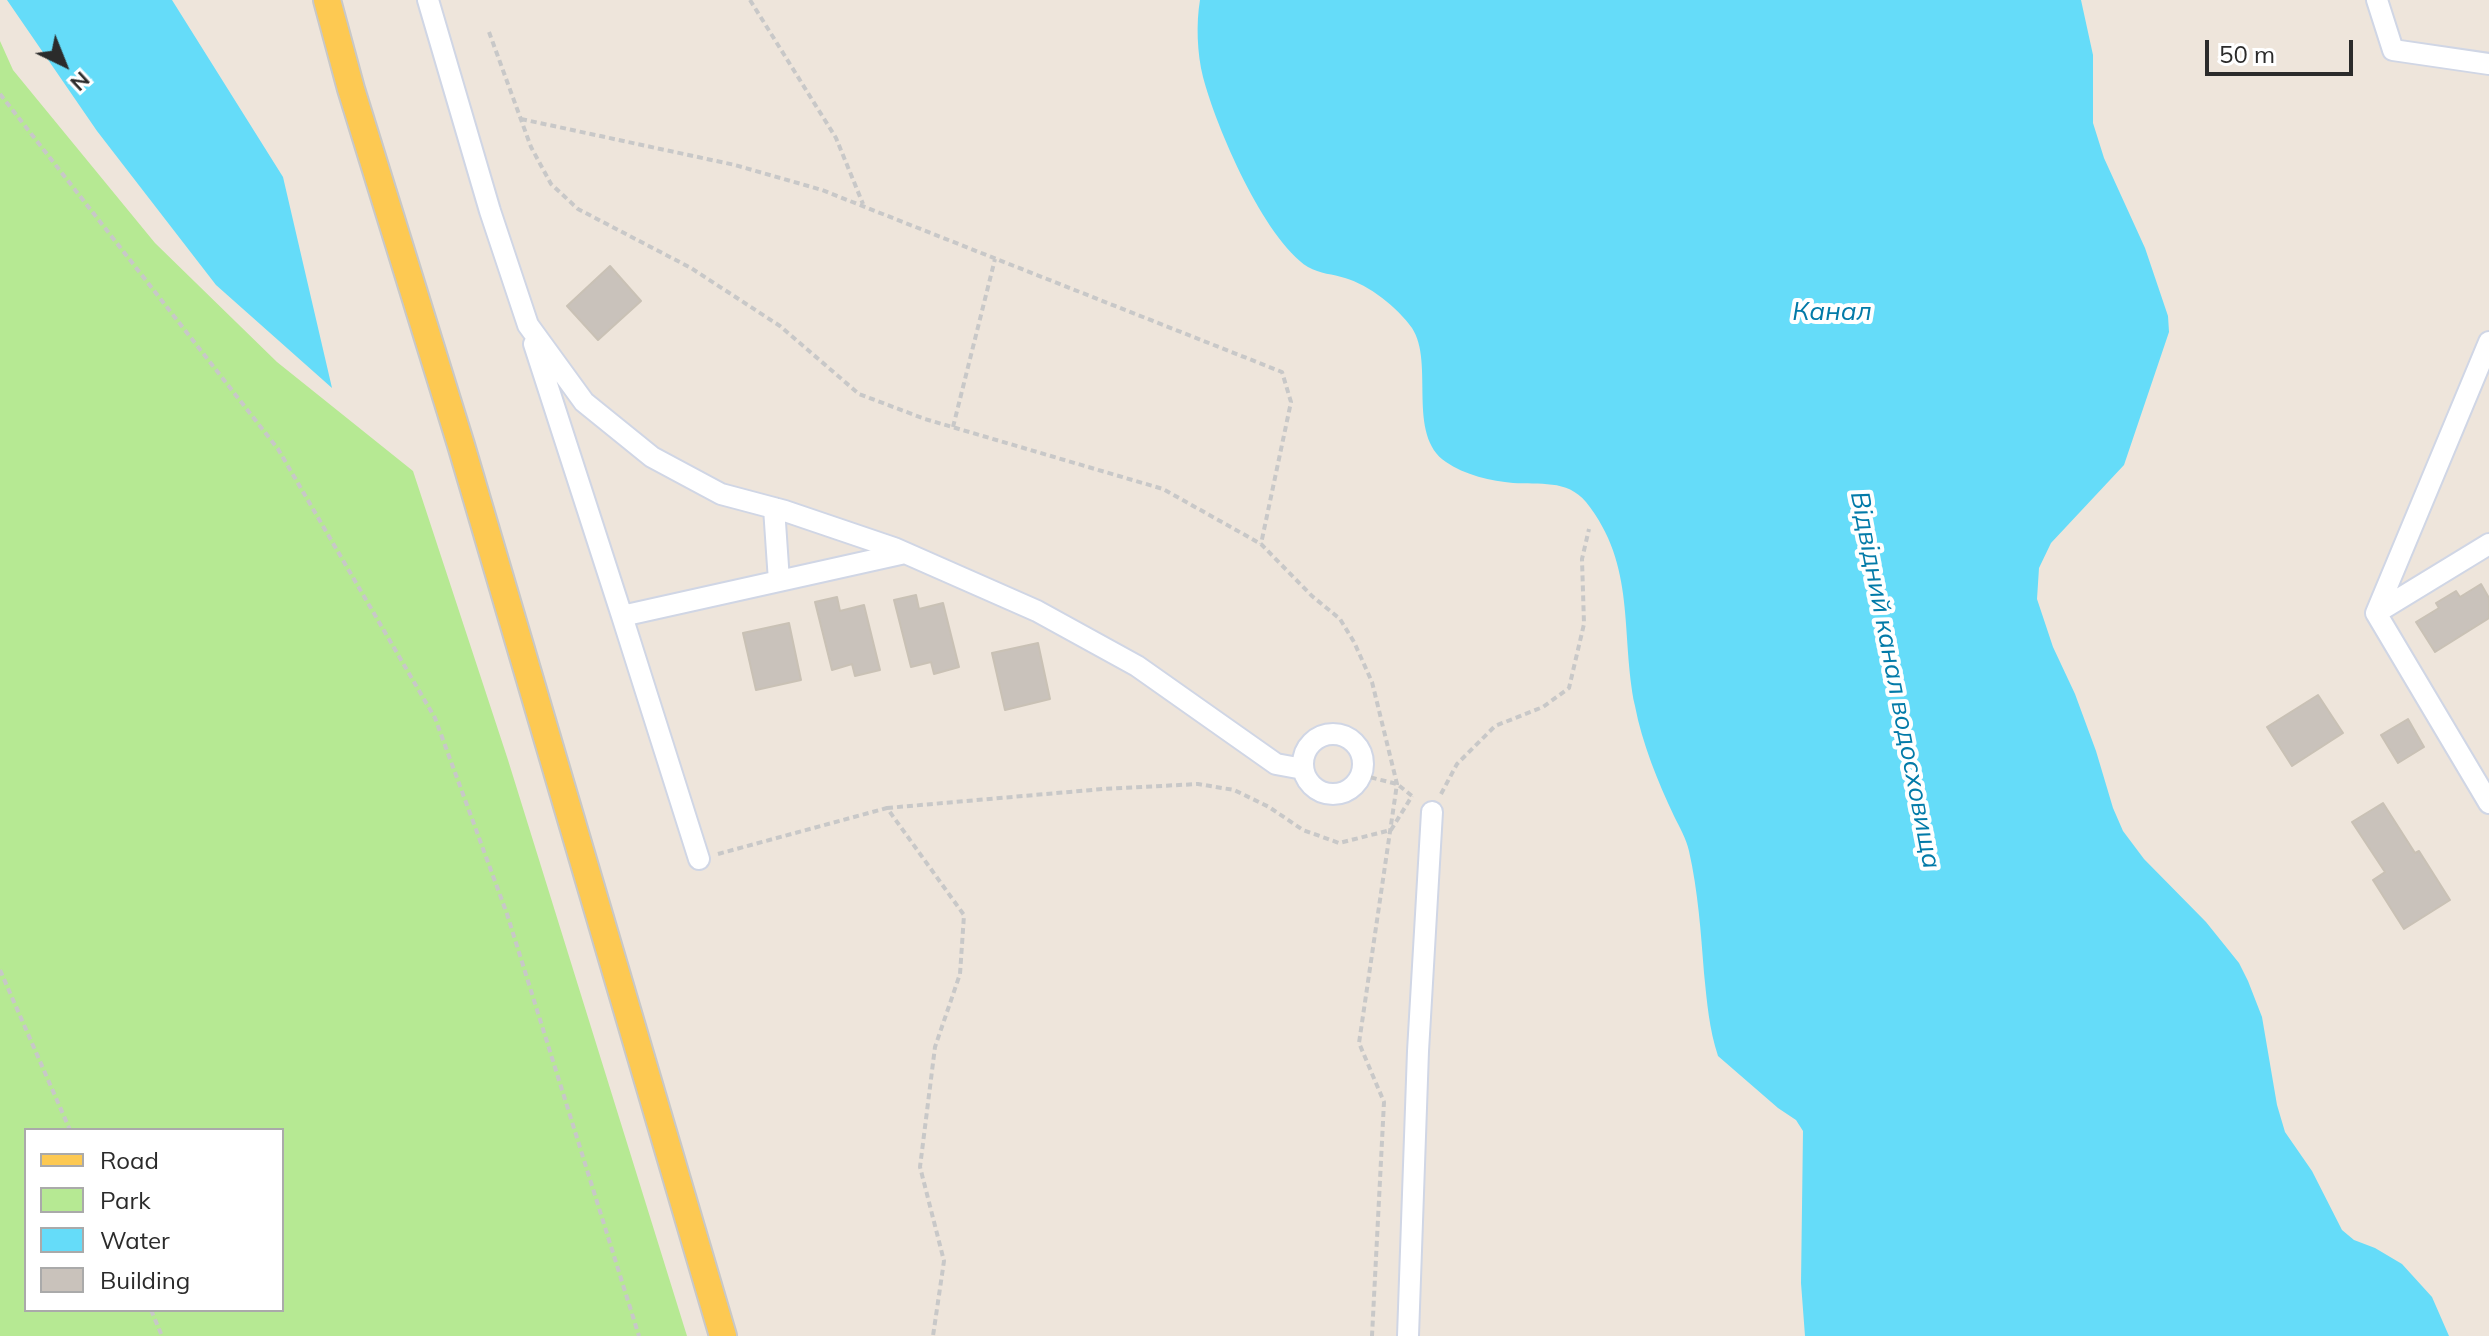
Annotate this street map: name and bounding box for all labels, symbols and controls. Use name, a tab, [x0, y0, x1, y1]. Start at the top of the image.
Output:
north arrow	[24, 24, 104, 104]
scale bar	[2209, 24, 2357, 74]
text: 50 m	[2219, 39, 2275, 69]
text: N	[65, 66, 96, 97]
water label: Канал	[1792, 296, 1872, 328]
water label: Відвідний канал водосховища	[1843, 489, 1947, 871]
legend	[24, 1128, 284, 1312]
text: Road	[100, 1145, 159, 1175]
text: Park	[100, 1185, 151, 1215]
text: Water	[100, 1225, 170, 1255]
text: Building	[100, 1265, 190, 1295]

